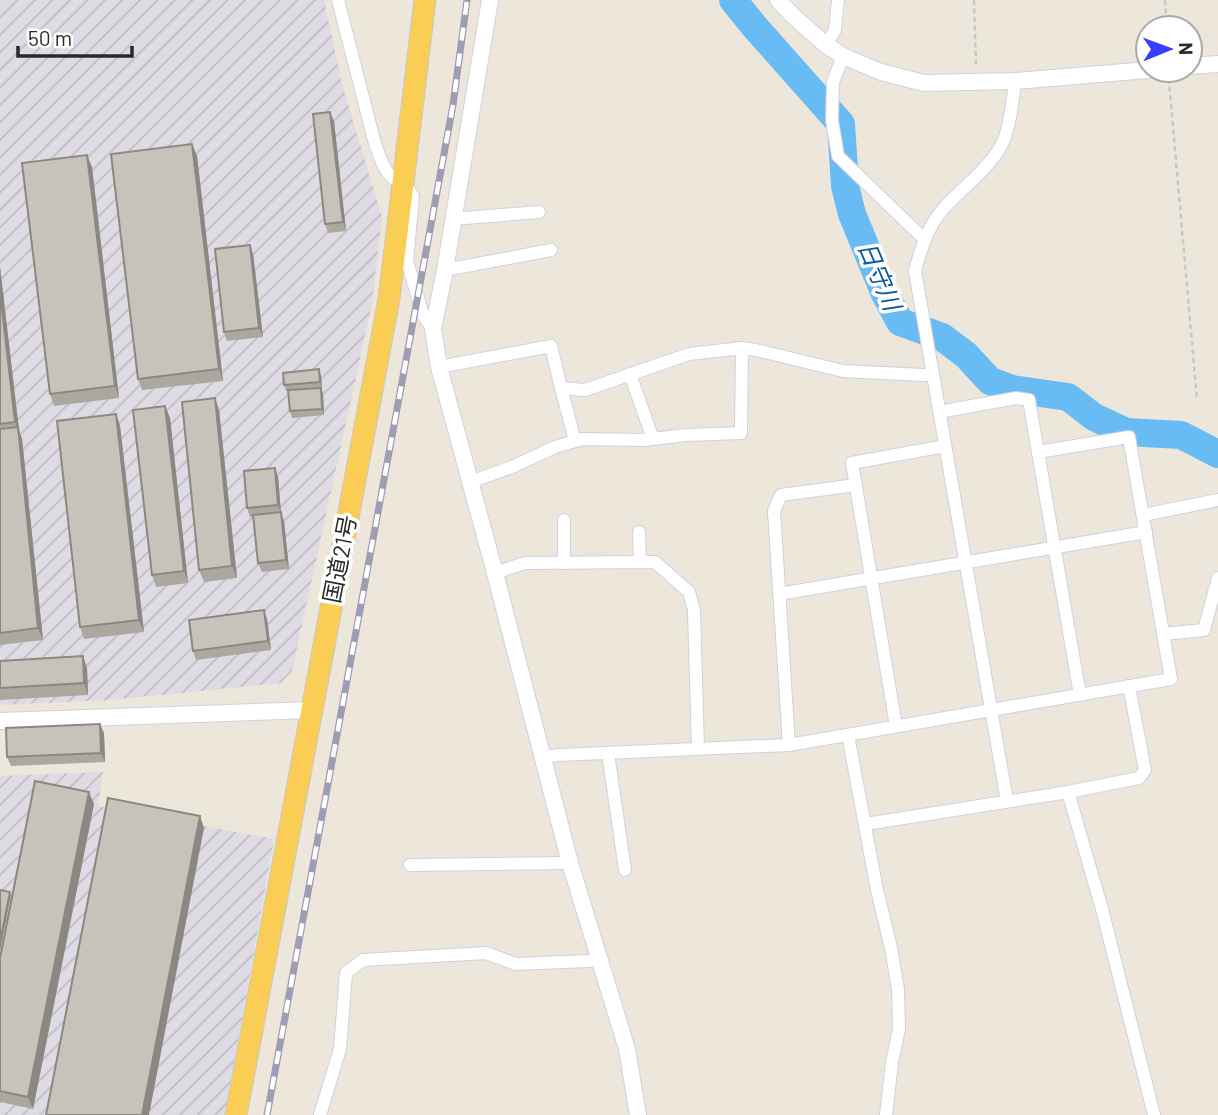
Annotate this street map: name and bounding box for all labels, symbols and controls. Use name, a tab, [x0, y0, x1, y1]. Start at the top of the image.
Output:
scale bar	[18, 14, 131, 58]
north arrow	[1134, 14, 1204, 84]
text: 50 m	[28, 25, 72, 50]
text: N	[1175, 42, 1198, 55]
water label: 日守川	[853, 237, 909, 317]
street label: 国道21号	[317, 512, 361, 605]

